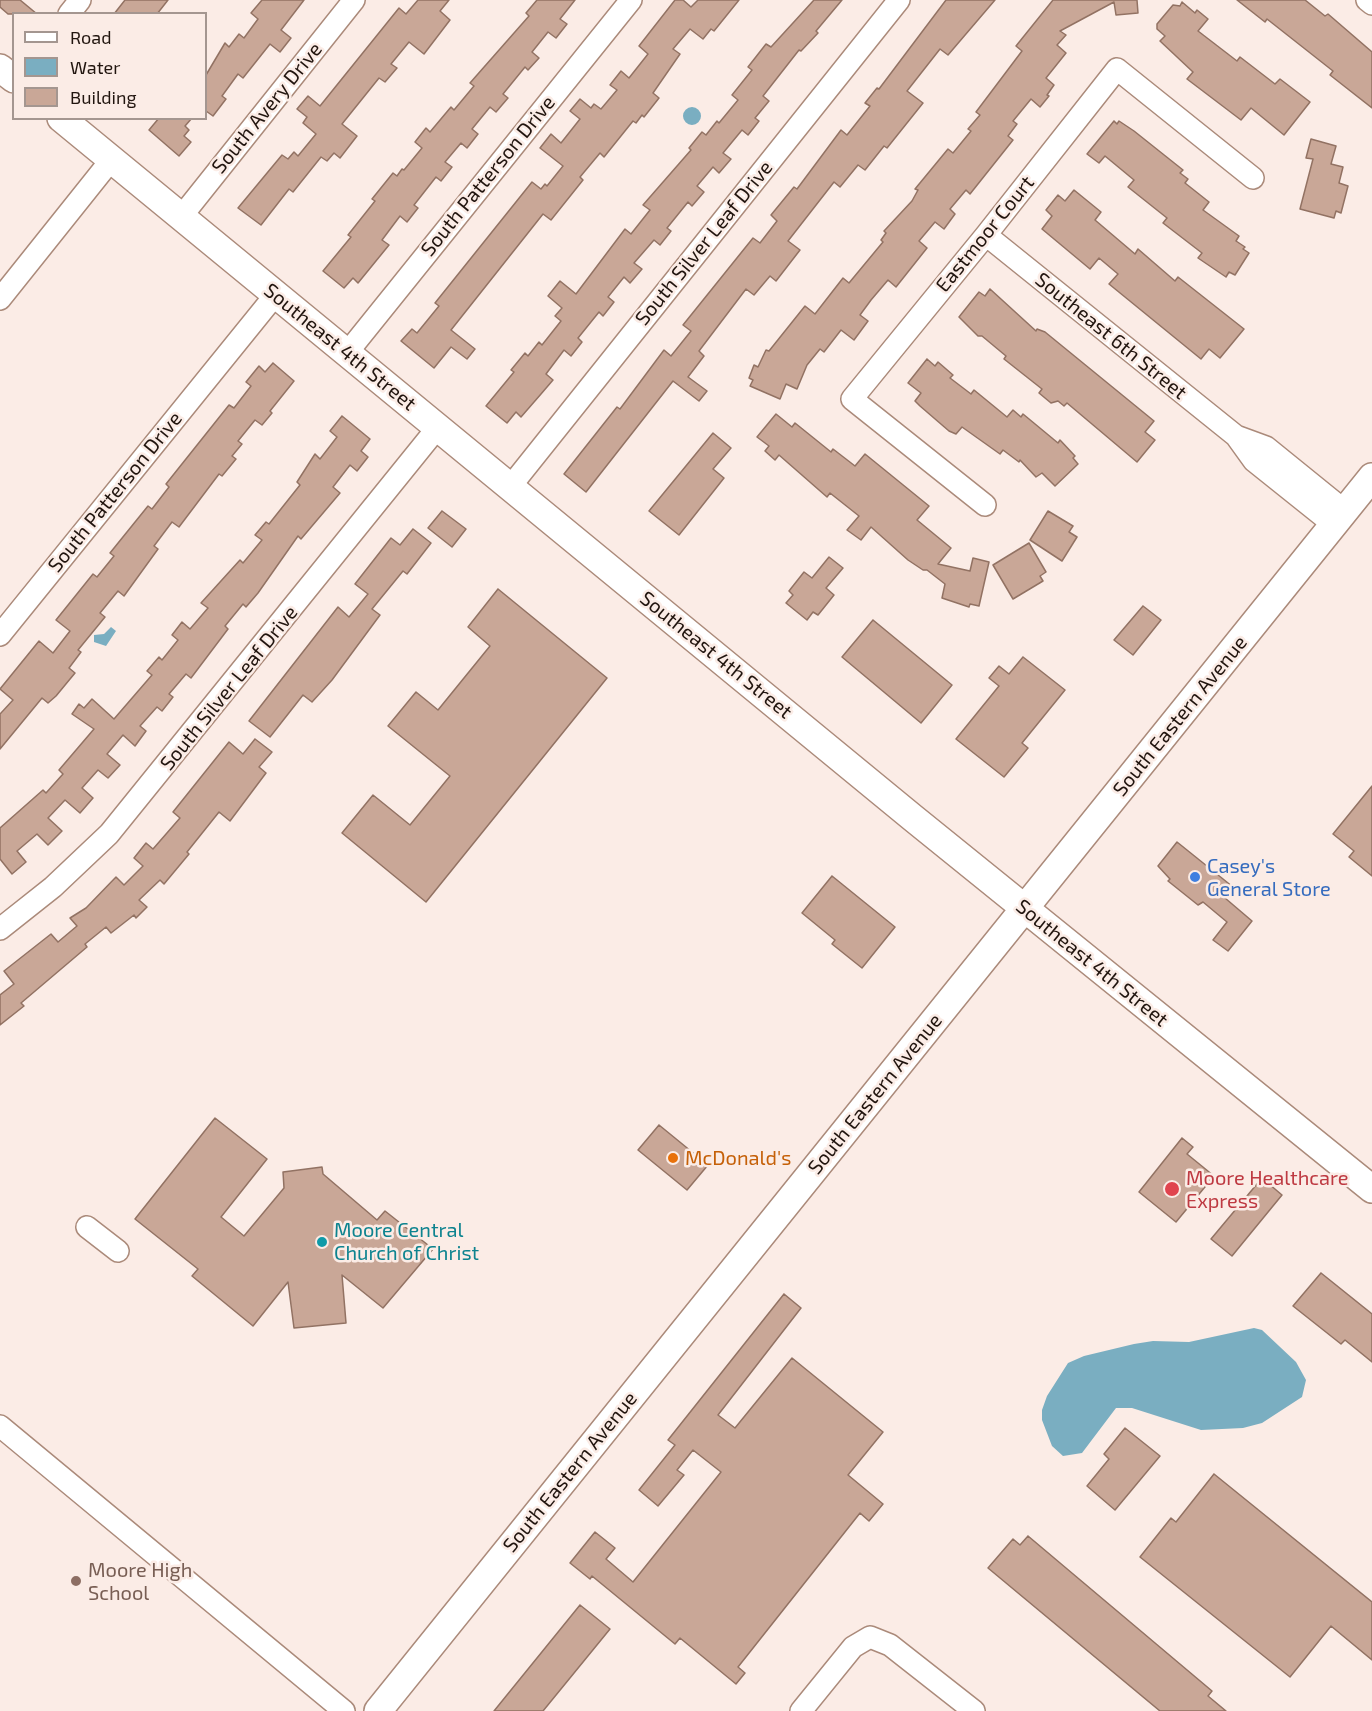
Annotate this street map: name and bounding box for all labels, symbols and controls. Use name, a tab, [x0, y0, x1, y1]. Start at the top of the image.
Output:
legend	[12, 12, 207, 120]
text: Road	[70, 26, 111, 48]
street label: South Avery Drive	[207, 38, 327, 178]
text: Water	[70, 56, 120, 78]
text: Building	[70, 86, 137, 108]
street label: South Patterson Drive	[416, 91, 560, 261]
street label: South Silver Leaf Drive	[630, 156, 778, 330]
street label: Eastmoor Court	[931, 171, 1039, 297]
street label: Southeast 6th Street	[1030, 268, 1192, 404]
street label: Southeast 4th Street	[259, 278, 421, 416]
street label: South Patterson Drive	[43, 407, 187, 577]
street label: Southeast 4th Street	[635, 586, 797, 724]
street label: South Silver Leaf Drive	[155, 601, 303, 775]
street label: South Eastern Avenue	[1108, 631, 1252, 801]
place label: Casey's General Store	[1207, 854, 1331, 901]
marker: Casey's General Store	[1188, 870, 1202, 884]
street label: Southeast 4th Street	[1011, 894, 1173, 1032]
street label: South Eastern Avenue	[803, 1009, 947, 1179]
place label: McDonald's	[685, 1146, 791, 1170]
marker: McDonald's	[666, 1151, 680, 1165]
place label: Moore Healthcare Express	[1186, 1166, 1349, 1213]
marker: Moore Healthcare Express	[1163, 1180, 1181, 1198]
place label: Moore Central Church of Christ	[334, 1218, 479, 1265]
marker: Moore Central Church of Christ	[315, 1235, 329, 1249]
street label: South Eastern Avenue	[498, 1387, 642, 1557]
place label: Moore High School	[88, 1558, 192, 1605]
marker: Moore High School	[69, 1574, 83, 1588]

